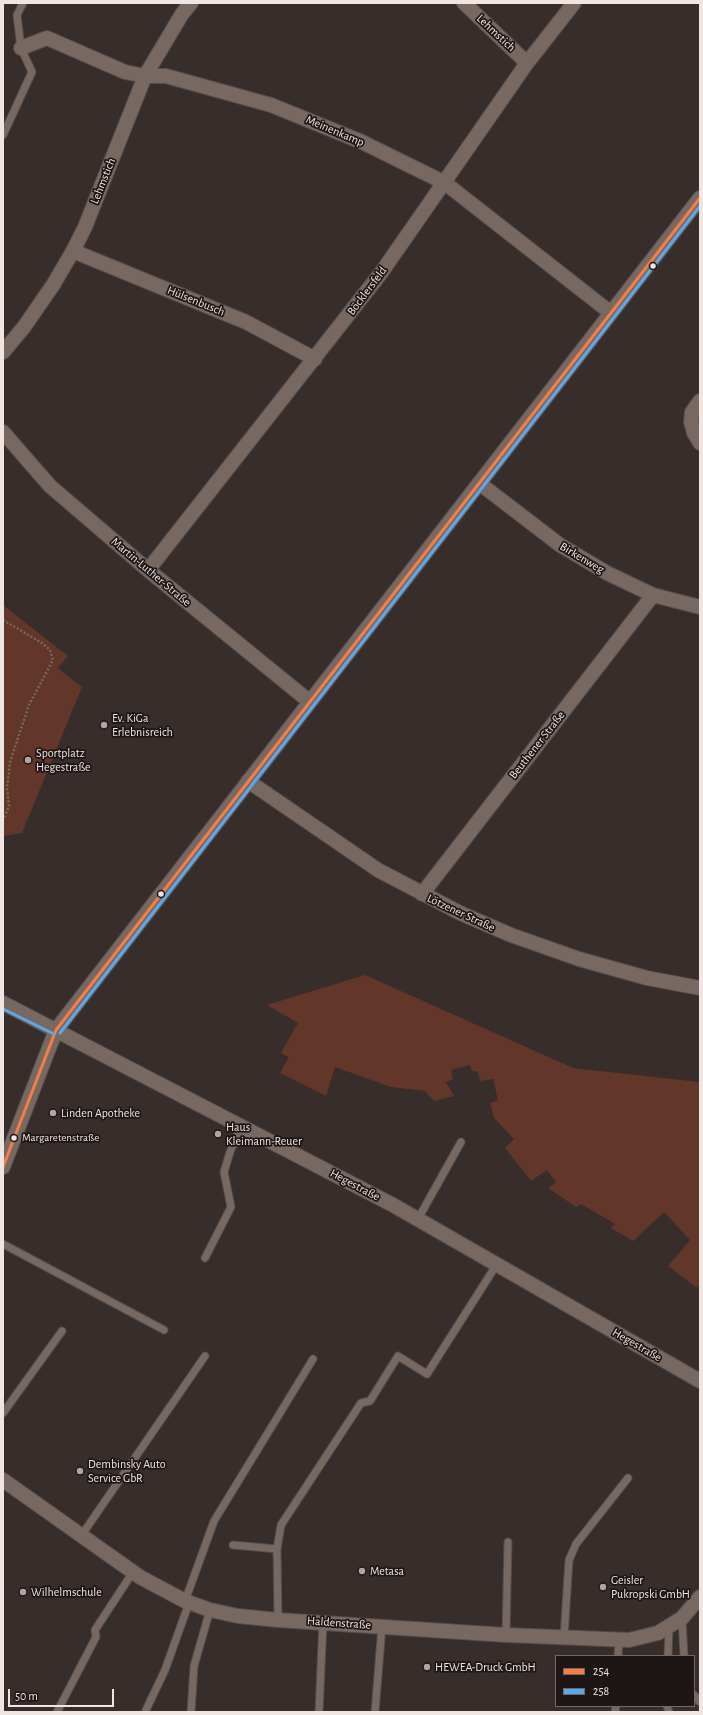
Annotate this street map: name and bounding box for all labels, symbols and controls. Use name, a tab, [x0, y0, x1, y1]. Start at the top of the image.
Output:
street label: Lehmstich	[473, 11, 519, 55]
street label: Meinenkamp	[304, 112, 366, 150]
street label: Lehmstich	[87, 156, 119, 206]
unlabelled marker	[648, 261, 658, 271]
street label: Böcklersfeld	[344, 264, 390, 318]
street label: Hülsenbusch	[165, 283, 227, 319]
street label: Martin-Luther-Straße	[108, 534, 194, 610]
street label: Birkenweg	[557, 539, 607, 577]
street label: Beuthener Straße	[506, 708, 568, 782]
place label: Ev. KiGa Erlebnisreich	[112, 711, 173, 739]
marker: Ev. KiGa Erlebnisreich	[99, 720, 109, 730]
place label: Sportplatz Hegestraße	[36, 746, 91, 774]
marker: Sportplatz Hegestraße	[23, 755, 33, 765]
unlabelled marker	[156, 889, 166, 899]
street label: Lötzener Straße	[425, 891, 497, 935]
place label: Linden Apotheke	[61, 1106, 140, 1120]
marker: Linden Apotheke	[48, 1108, 58, 1118]
place label: Haus Kleimann-Reuer	[226, 1120, 302, 1148]
marker: Haus Kleimann-Reuer	[213, 1129, 223, 1139]
place label: Margaretenstraße	[22, 1131, 99, 1145]
marker: Margaretenstraße	[9, 1133, 19, 1143]
street label: Hegestraße	[328, 1166, 382, 1204]
street label: Hegestraße	[610, 1325, 664, 1365]
place label: Dembinsky Auto Service GbR	[88, 1457, 166, 1485]
marker: Dembinsky Auto Service GbR	[75, 1466, 85, 1476]
place label: Metasa	[370, 1564, 404, 1578]
marker: Metasa	[357, 1566, 367, 1576]
place label: Geisler Pukropski GmbH	[611, 1573, 690, 1601]
marker: Geisler Pukropski GmbH	[598, 1582, 608, 1592]
place label: Wilhelmschule	[31, 1585, 102, 1599]
marker: Wilhelmschule	[18, 1587, 28, 1597]
street label: Haldenstraße	[306, 1614, 372, 1632]
legend	[555, 1655, 695, 1707]
place label: HEWEA-Druck GmbH	[435, 1660, 536, 1674]
marker: HEWEA-Druck GmbH	[422, 1662, 432, 1672]
text: 254	[593, 1665, 609, 1677]
scale bar	[10, 1681, 116, 1707]
text: 258	[593, 1685, 609, 1697]
text: 50 m	[15, 1690, 38, 1702]

